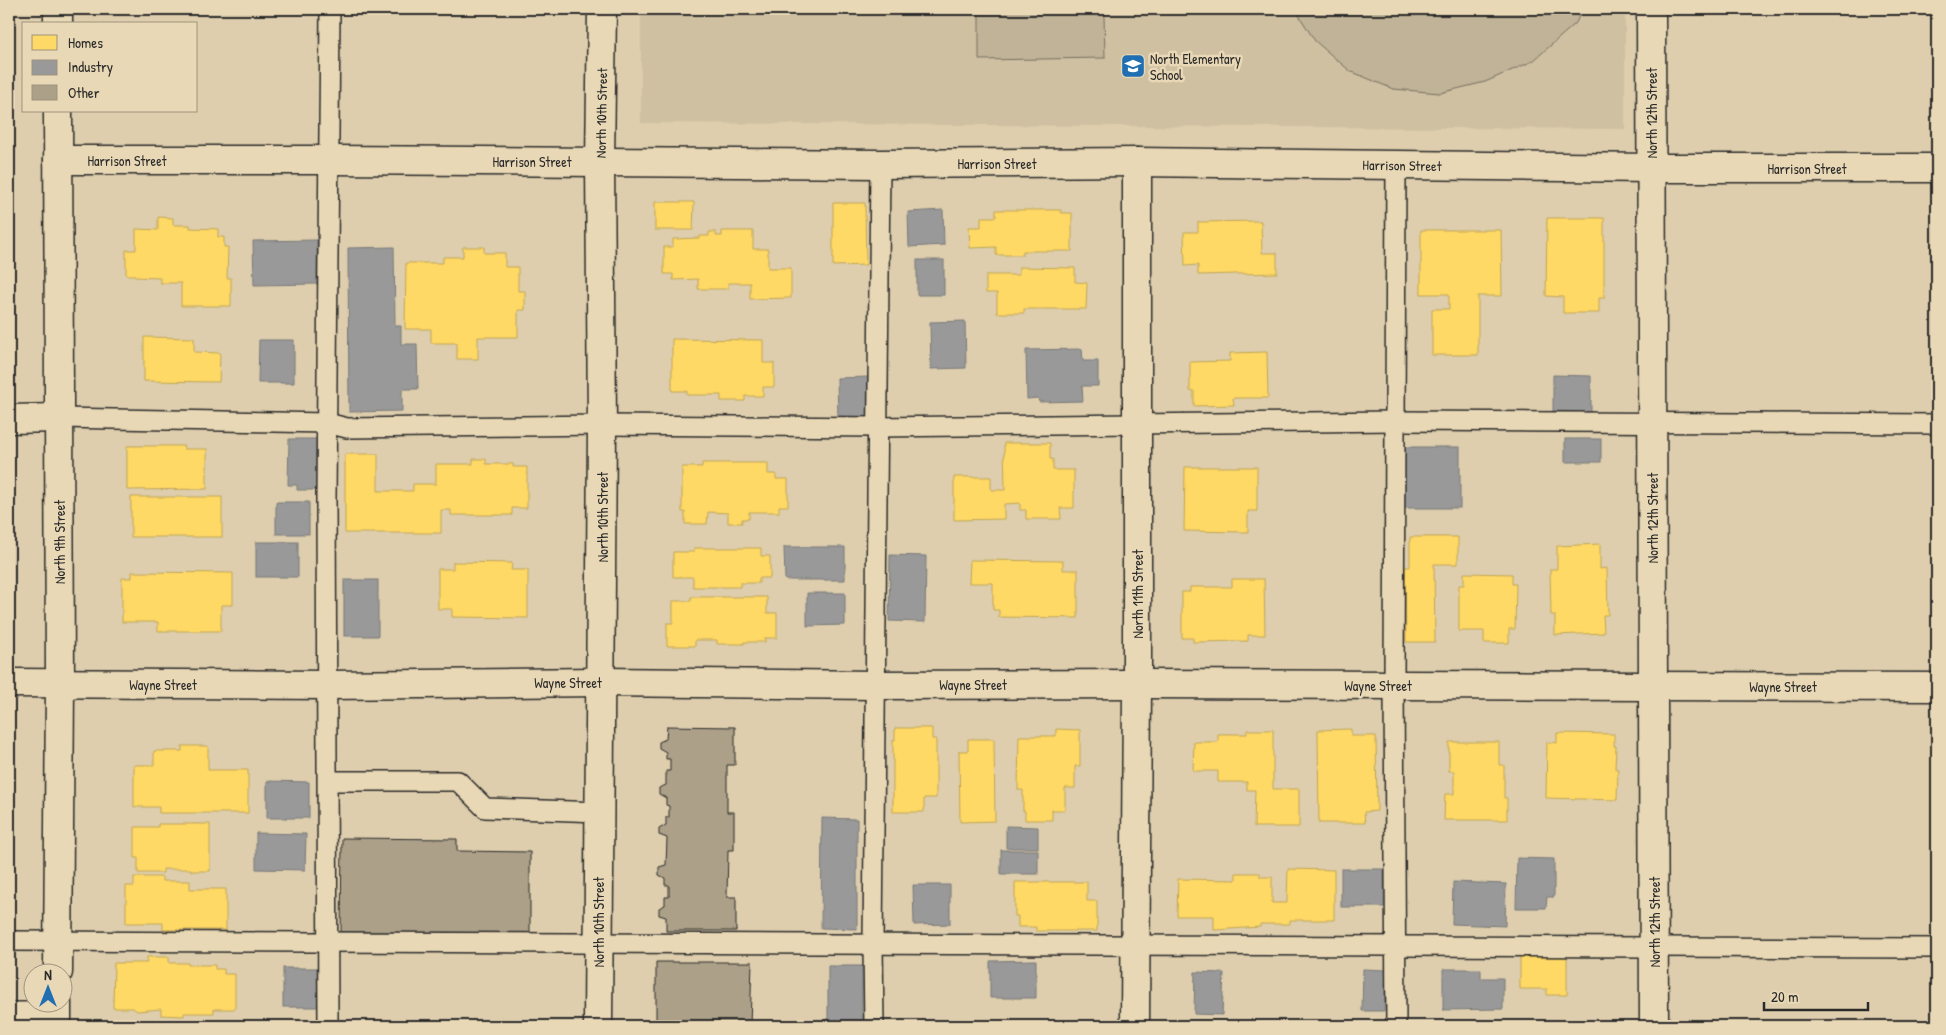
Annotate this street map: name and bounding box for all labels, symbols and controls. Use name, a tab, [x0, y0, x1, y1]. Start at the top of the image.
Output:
legend	[22, 22, 198, 112]
text: Homes	[68, 32, 103, 53]
place label: North Elementary School	[1150, 49, 1241, 84]
school or university icon: North Elementary School	[1120, 53, 1146, 79]
text: Industry	[68, 56, 113, 77]
street label: North 10th Street	[591, 68, 611, 158]
street label: North 12th Street	[1642, 68, 1661, 158]
text: Other	[68, 82, 100, 103]
street label: Harrison Street	[87, 151, 167, 170]
street label: Harrison Street	[492, 152, 572, 171]
street label: Harrison Street	[957, 154, 1037, 173]
street label: Harrison Street	[1362, 155, 1442, 175]
street label: Harrison Street	[1767, 159, 1847, 178]
street label: North 10th Street	[593, 472, 612, 562]
street label: North 12th Street	[1643, 473, 1662, 563]
street label: North 9th Street	[50, 500, 69, 584]
street label: North 11th Street	[1128, 549, 1147, 639]
street label: Wayne Street	[534, 673, 602, 693]
street label: Wayne Street	[129, 675, 197, 695]
street label: Wayne Street	[939, 675, 1007, 695]
street label: Wayne Street	[1344, 676, 1412, 696]
street label: Wayne Street	[1749, 677, 1817, 697]
street label: North 10th Street	[589, 877, 608, 967]
street label: North 12th Street	[1645, 877, 1664, 967]
north arrow	[22, 962, 72, 1012]
text: N	[44, 965, 52, 984]
scale bar	[1764, 980, 1867, 1012]
text: 20 m	[1771, 986, 1798, 1007]

